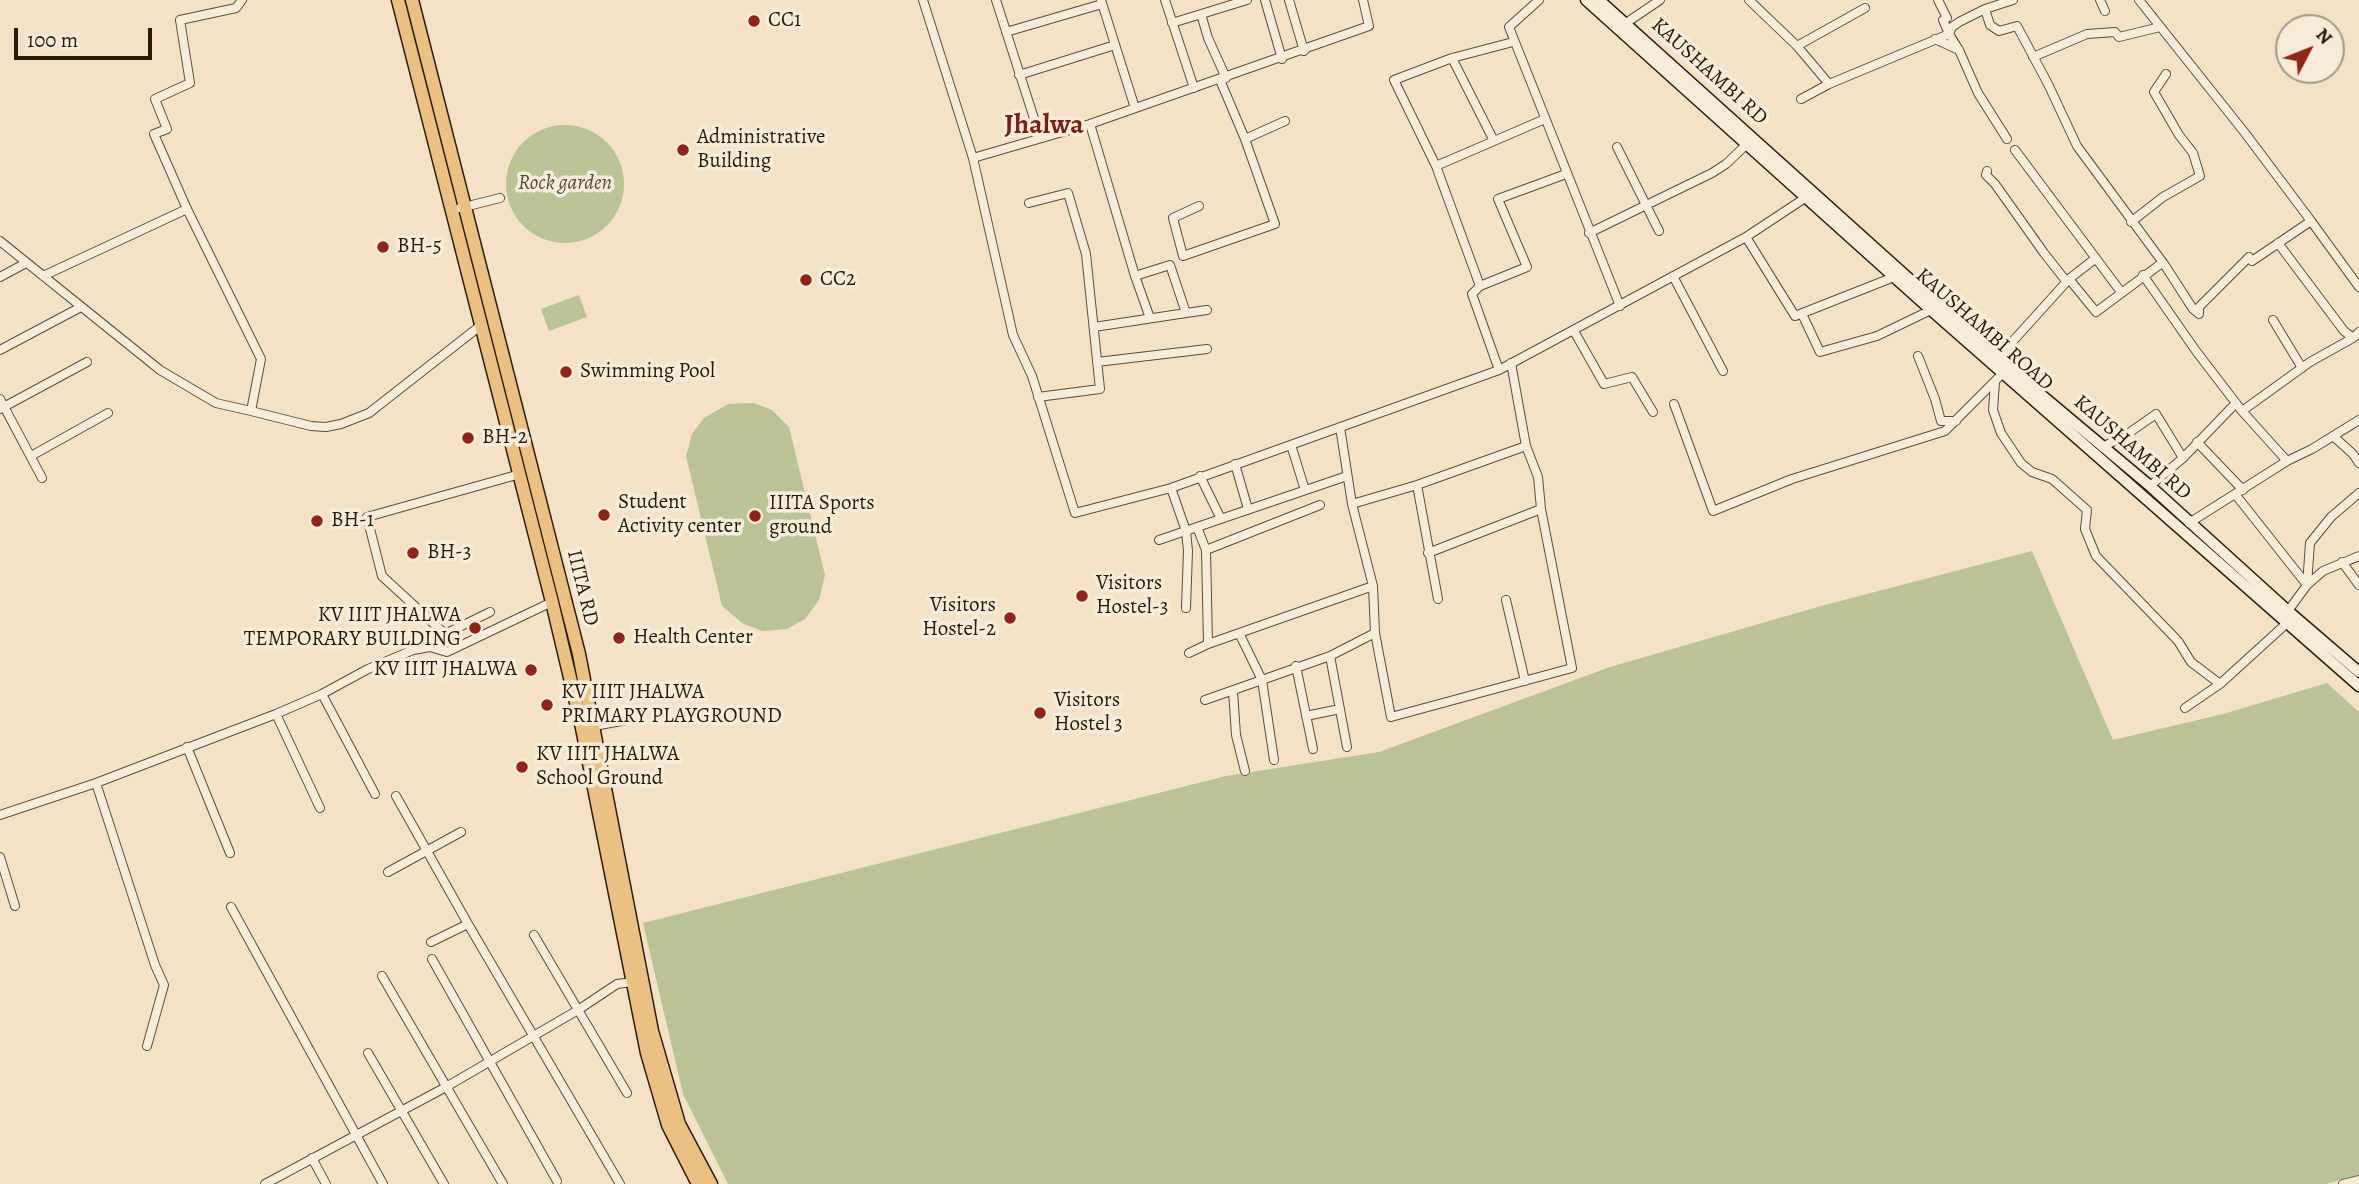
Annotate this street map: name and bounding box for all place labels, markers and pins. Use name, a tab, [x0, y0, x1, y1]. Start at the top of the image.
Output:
place label: CC1	[768, 8, 801, 34]
marker: CC1	[746, 13, 762, 29]
place label: Administrative Building	[697, 125, 825, 175]
marker: Administrative Building	[675, 142, 691, 158]
place label: BH-5	[397, 234, 442, 260]
marker: BH-5	[375, 239, 391, 255]
place label: CC2	[820, 267, 856, 293]
marker: CC2	[798, 272, 814, 288]
place label: Swimming Pool	[580, 359, 715, 385]
marker: Swimming Pool	[558, 364, 574, 380]
place label: BH-2	[482, 425, 528, 451]
marker: BH-2	[460, 430, 476, 446]
place label: Student Activity center	[618, 490, 741, 540]
place label: IIITA Sports ground	[769, 491, 875, 541]
marker: Student Activity center	[596, 507, 612, 523]
place label: BH-1	[331, 508, 374, 534]
marker: IIITA Sports ground	[747, 508, 763, 524]
marker: BH-1	[309, 513, 325, 529]
place label: BH-3	[427, 540, 471, 566]
marker: BH-3	[405, 545, 421, 561]
place label: Visitors Hostel-3	[1096, 571, 1168, 621]
marker: Visitors Hostel-3	[1074, 588, 1090, 604]
place label: Visitors Hostel-2	[922, 593, 996, 643]
place label: KV IIIT JHALWA TEMPORARY BUILDING	[244, 603, 461, 653]
marker: Visitors Hostel-2	[1002, 610, 1018, 626]
marker: KV IIIT JHALWA TEMPORARY BUILDING	[467, 620, 483, 636]
place label: Health Center	[633, 625, 753, 651]
marker: Health Center	[611, 630, 627, 646]
place label: KV IIIT JHALWA	[374, 657, 517, 683]
marker: KV IIIT JHALWA	[523, 662, 539, 678]
place label: KV IIIT JHALWA PRIMARY PLAYGROUND	[561, 680, 782, 730]
place label: Visitors Hostel 3	[1054, 688, 1123, 738]
marker: KV IIIT JHALWA PRIMARY PLAYGROUND	[539, 697, 555, 713]
marker: Visitors Hostel 3	[1032, 705, 1048, 721]
place label: KV IIIT JHALWA School Ground	[536, 742, 679, 792]
marker: KV IIIT JHALWA School Ground	[514, 759, 530, 775]

